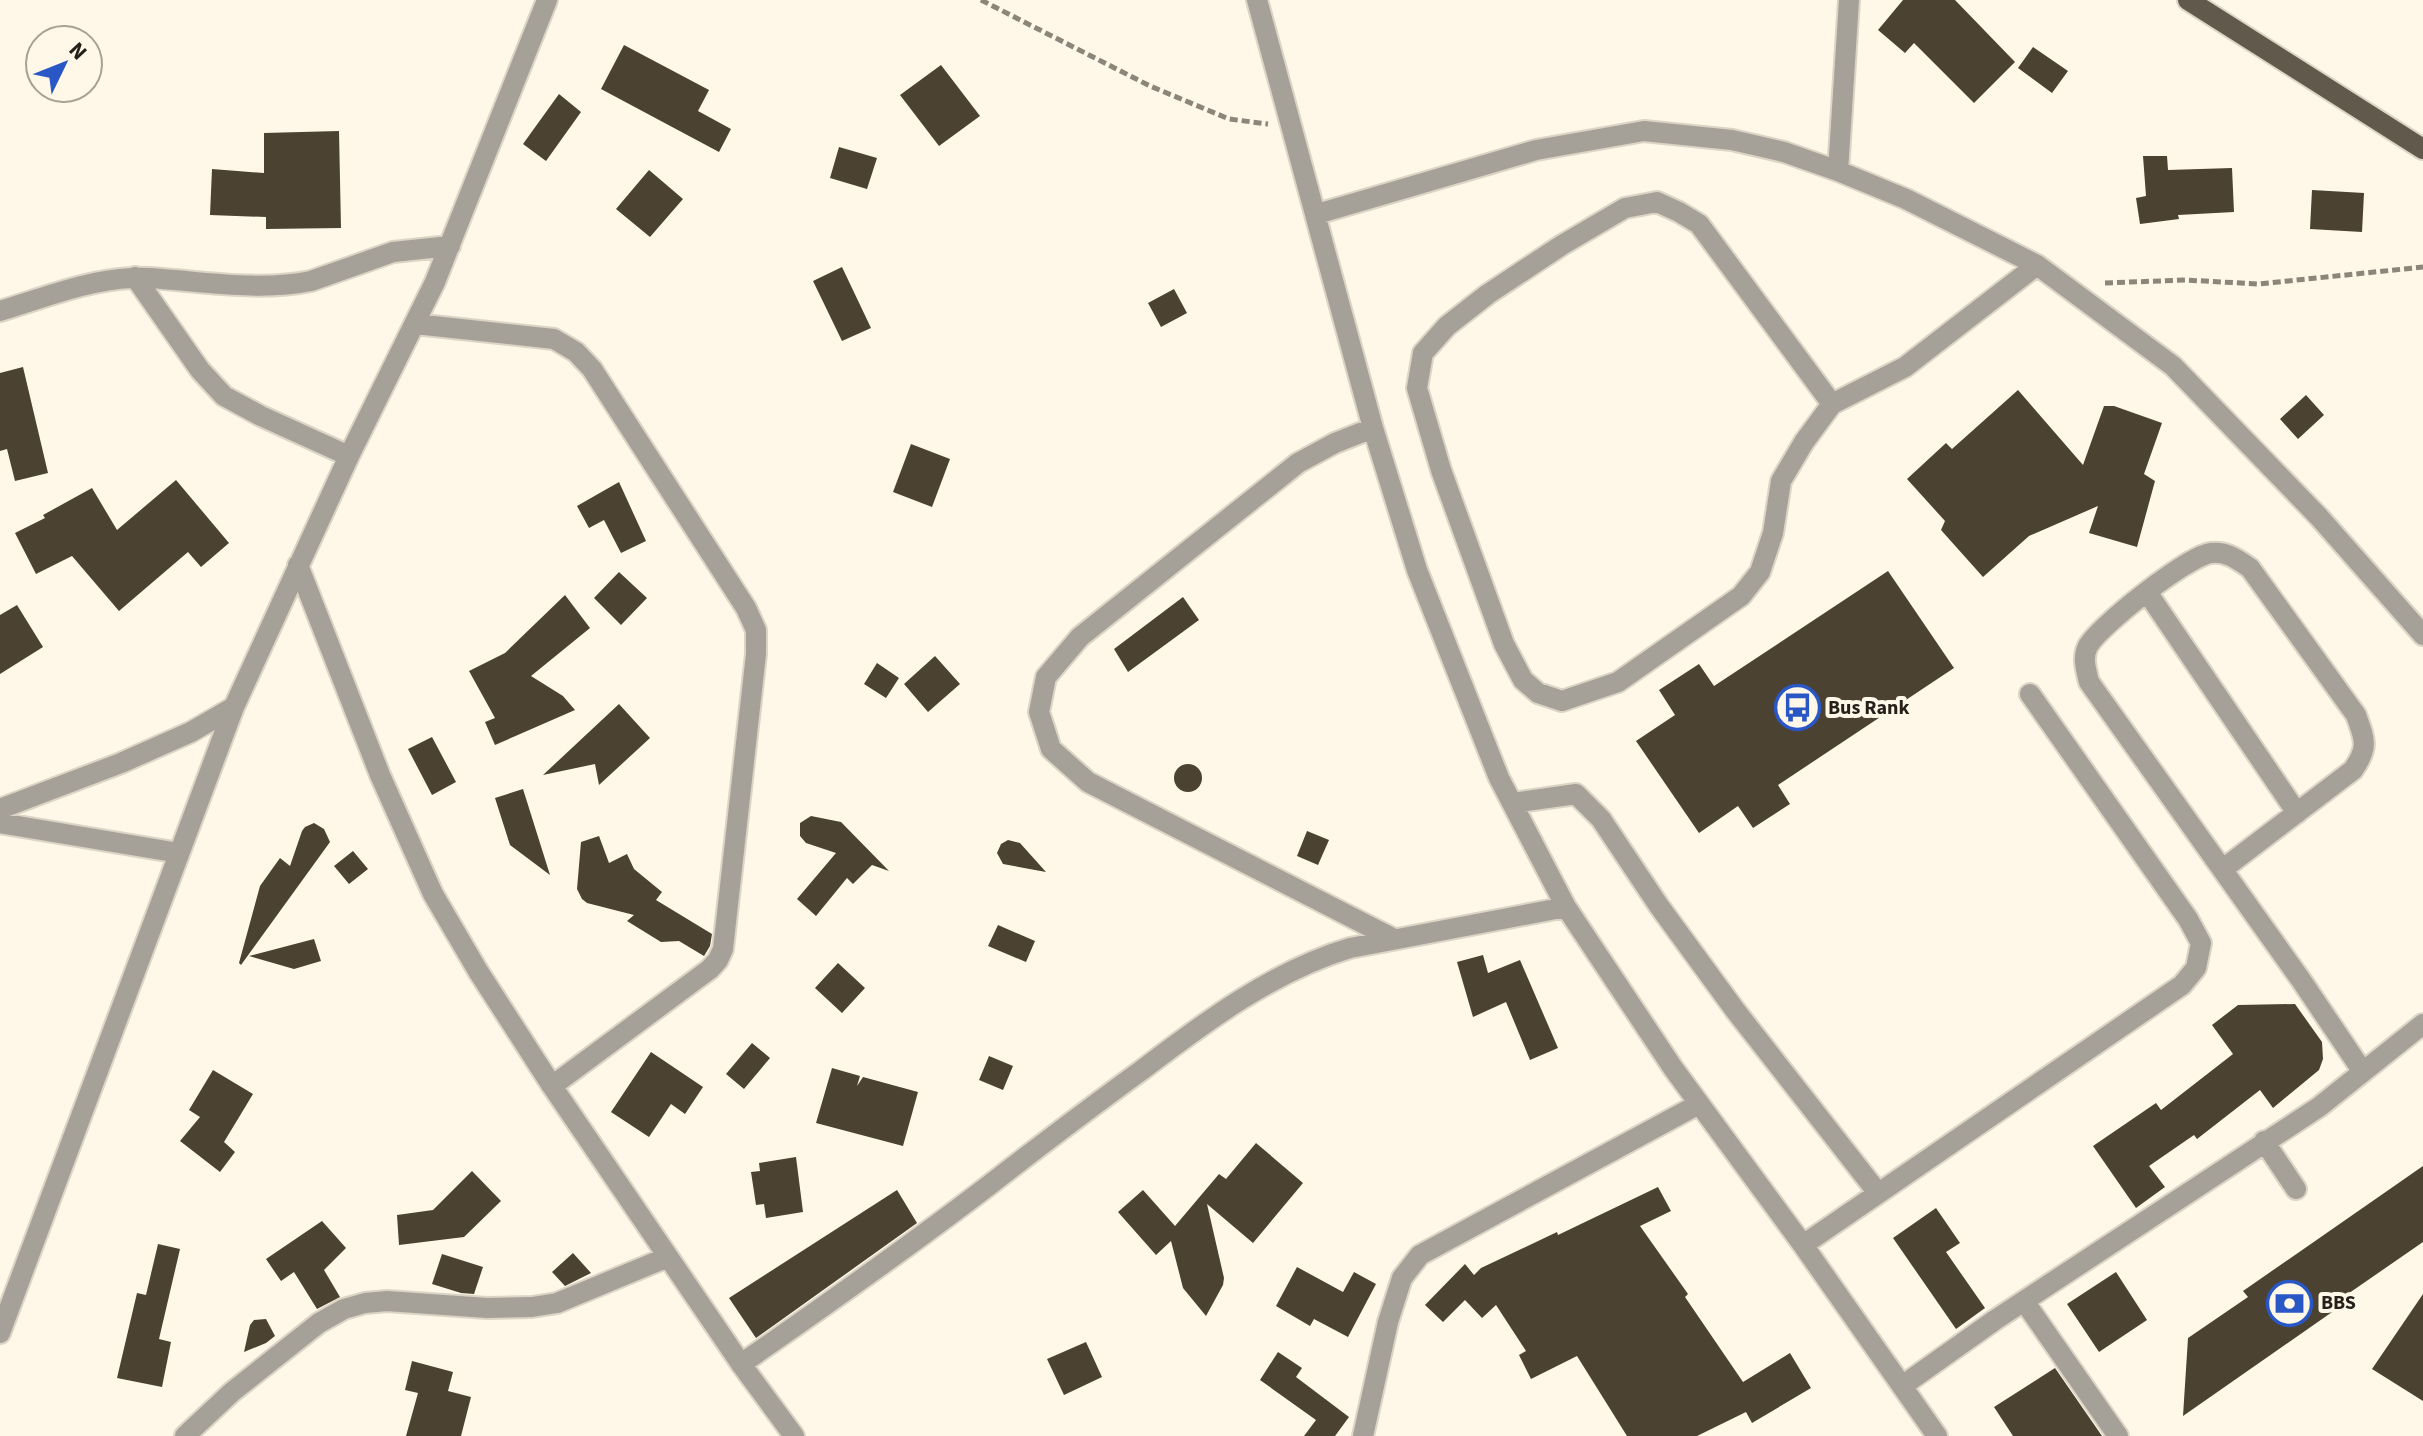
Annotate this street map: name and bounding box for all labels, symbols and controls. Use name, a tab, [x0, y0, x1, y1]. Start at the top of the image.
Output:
north arrow	[24, 24, 104, 104]
text: N	[61, 35, 95, 67]
bus stop icon: Bus Rank	[1773, 684, 1821, 732]
place label: Bus Rank	[1828, 694, 1909, 722]
bank icon: BBS	[2266, 1279, 2314, 1327]
place label: BBS	[2321, 1289, 2356, 1317]

